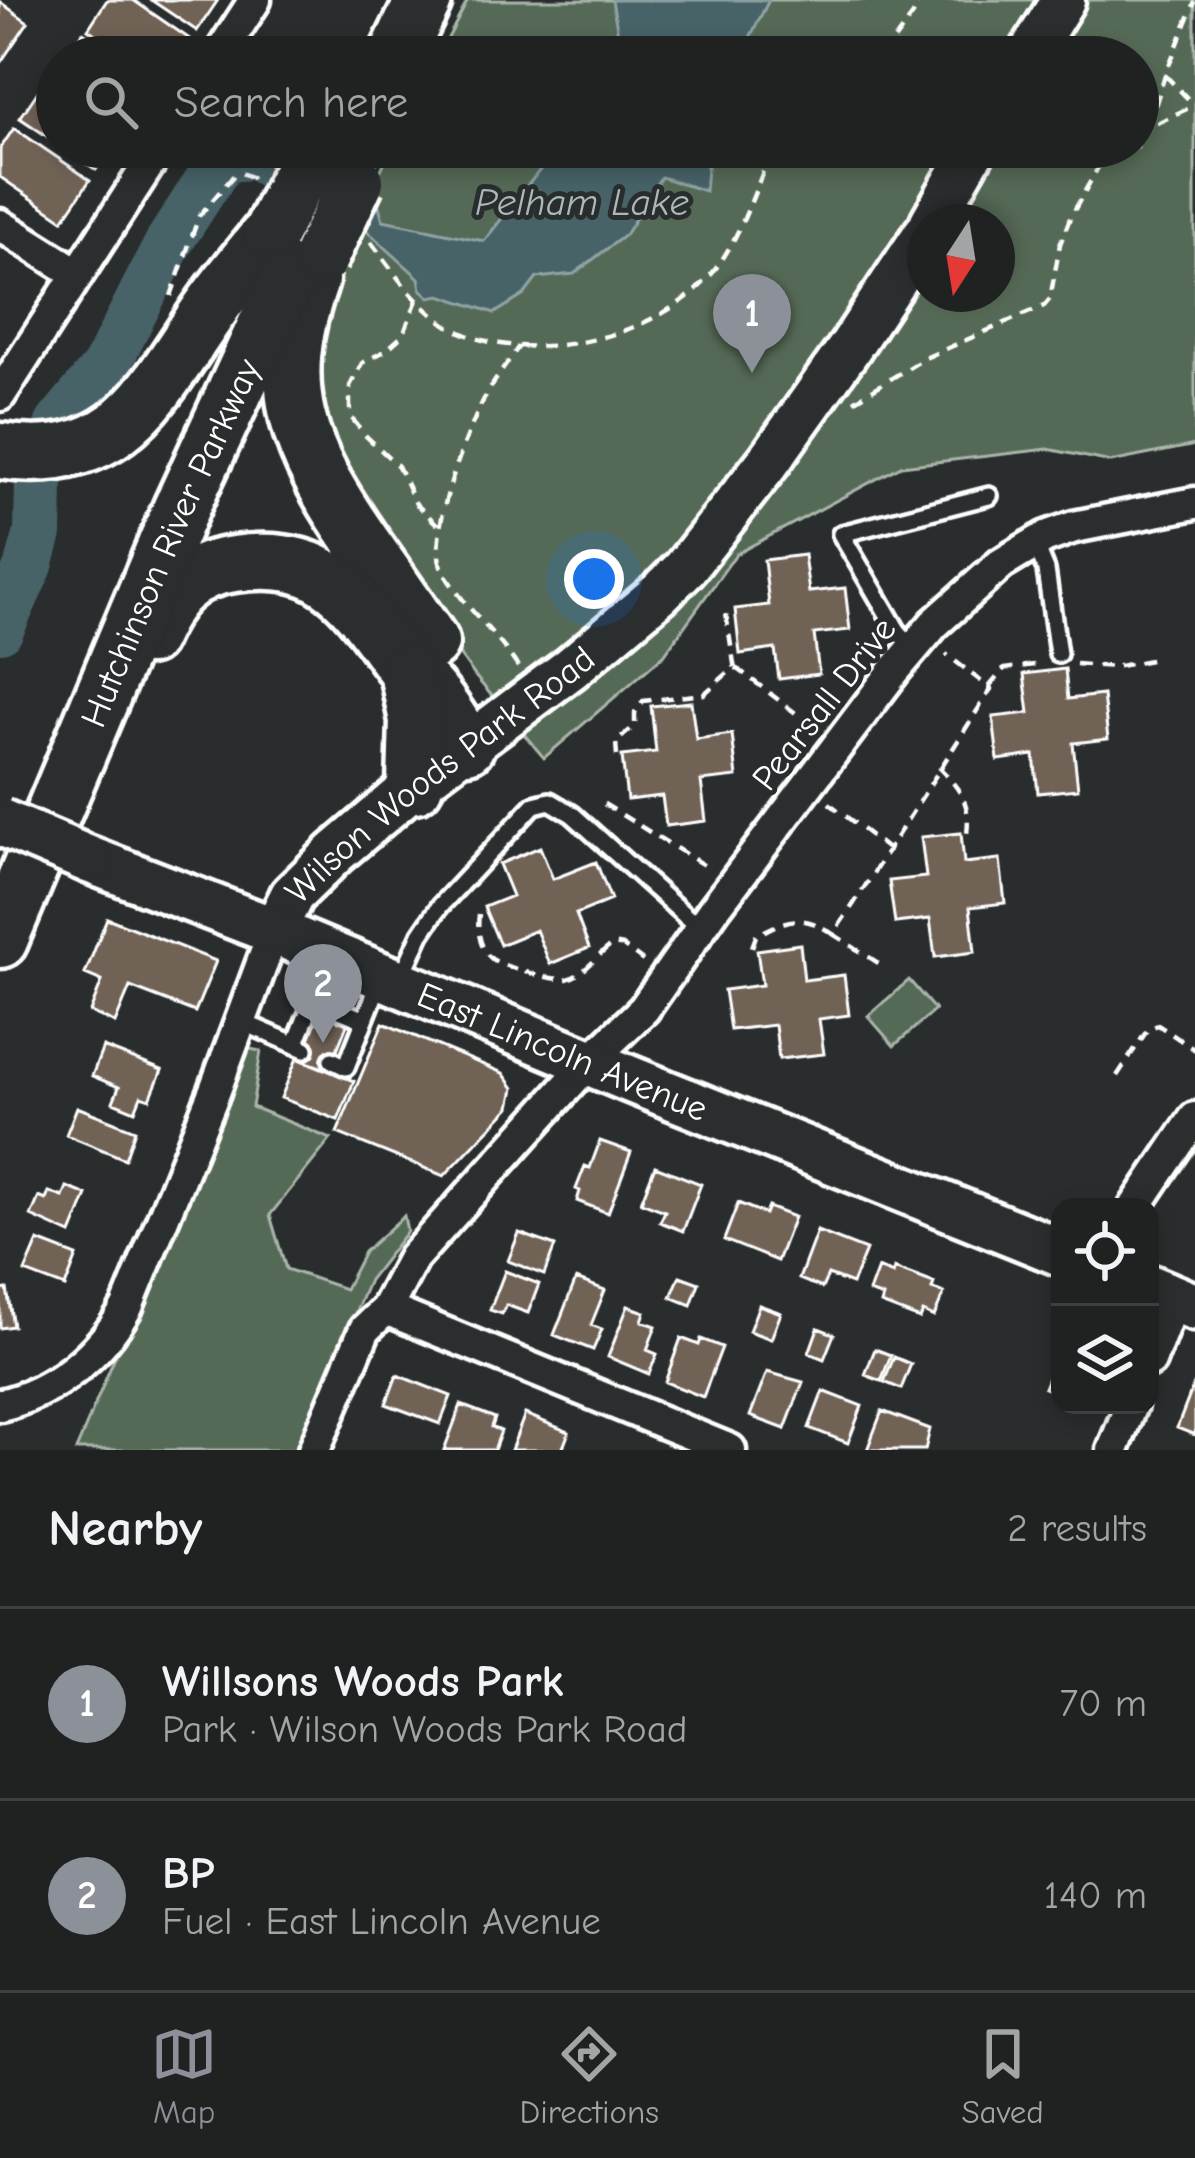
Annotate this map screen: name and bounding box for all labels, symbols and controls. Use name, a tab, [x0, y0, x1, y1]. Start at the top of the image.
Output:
search box	[36, 36, 1159, 168]
icon: search	[78, 69, 144, 135]
text: Search here	[174, 76, 408, 128]
water label: Pelham Lake	[475, 180, 689, 225]
north arrow	[907, 204, 1015, 312]
pin: 1	[713, 274, 791, 373]
street label: Hutchinson River Parkway	[73, 352, 270, 733]
your location	[564, 549, 624, 609]
street label: Pearsall Drive	[744, 609, 904, 799]
street label: Wilson Woods Park Road	[277, 638, 603, 912]
pin: 2	[284, 944, 362, 1043]
street label: East Lincoln Avenue	[411, 974, 713, 1130]
map controls	[1051, 1198, 1159, 1414]
button: locate	[1051, 1198, 1159, 1306]
button: layers	[1051, 1306, 1159, 1414]
text: Nearby	[48, 1499, 202, 1558]
text: 2 results	[1007, 1506, 1147, 1551]
text: Willsons Woods Park	[162, 1655, 564, 1707]
text: 1	[79, 1681, 95, 1726]
text: 70 m	[1060, 1681, 1147, 1726]
text: Park · Wilson Woods Park Road	[162, 1707, 688, 1752]
text: BP	[162, 1847, 214, 1899]
text: 2	[77, 1873, 97, 1918]
text: 140 m	[1044, 1873, 1147, 1918]
text: Fuel · East Lincoln Avenue	[162, 1899, 601, 1944]
tab: Map	[151, 2021, 217, 2131]
tab: Directions	[520, 2021, 659, 2131]
tab: Saved	[961, 2021, 1044, 2131]

